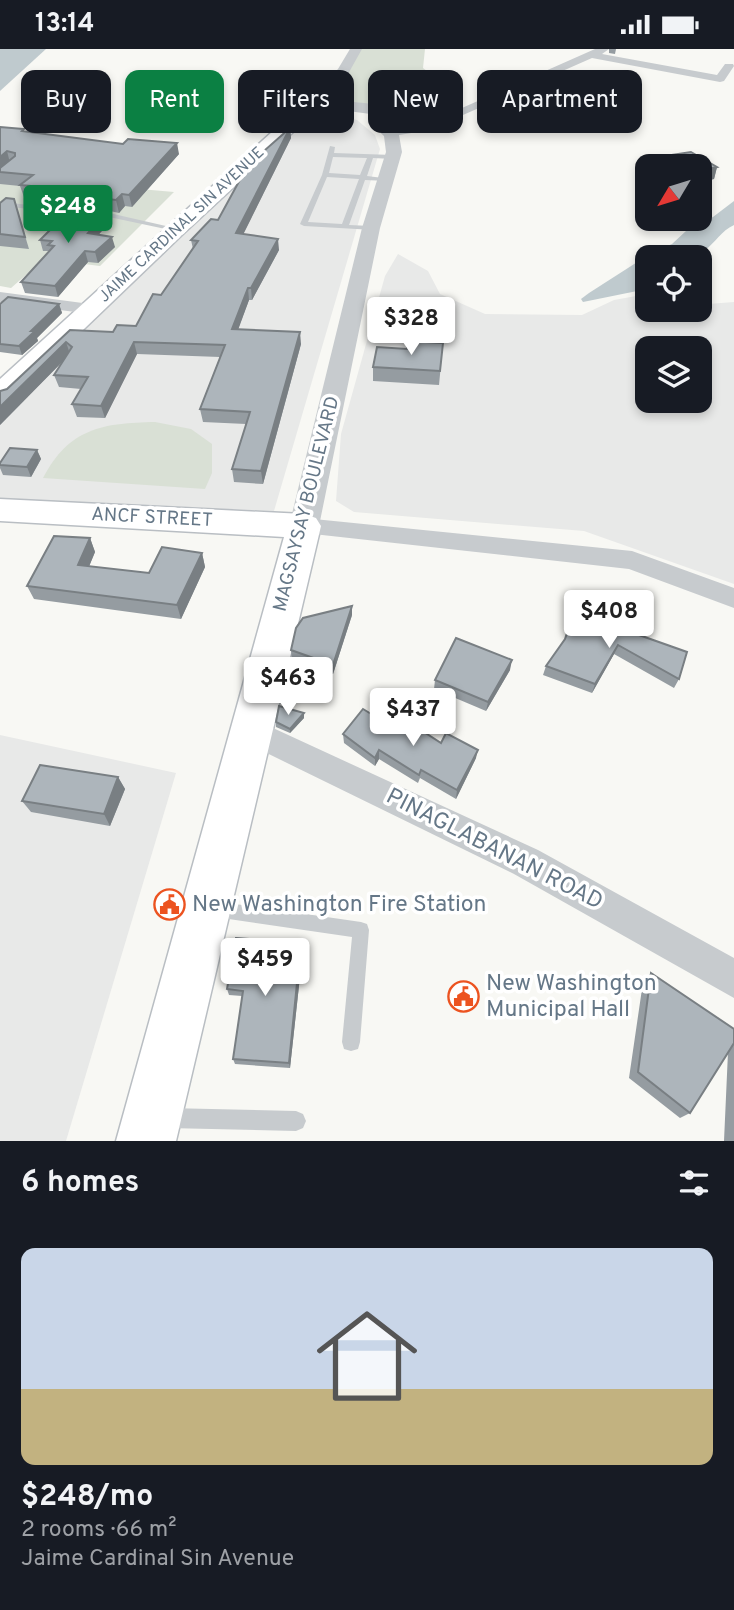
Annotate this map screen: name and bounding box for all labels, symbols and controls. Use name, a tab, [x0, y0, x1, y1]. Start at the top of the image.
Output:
text: 13:14	[35, 8, 94, 41]
chip: Buy	[21, 70, 111, 133]
chip: Rent	[125, 70, 224, 133]
chip: Filters	[238, 70, 354, 133]
chip: New	[368, 70, 463, 133]
chip: Apartment	[477, 70, 642, 133]
street label: JAIME CARDINAL SIN AVENUE	[95, 143, 269, 307]
north arrow	[635, 154, 712, 231]
map controls	[635, 154, 712, 413]
pin: $248	[27, 185, 109, 245]
text: $248	[39, 193, 97, 222]
button: locate	[635, 245, 712, 322]
pin: $328	[370, 297, 452, 357]
text: $328	[383, 305, 439, 334]
button: layers	[635, 336, 712, 413]
street label: MAGSAYSAY BOULEVARD	[269, 394, 345, 614]
street label: ANCF STREET	[91, 503, 213, 533]
pin: $408	[568, 591, 650, 650]
text: $408	[580, 598, 638, 627]
pin: $463	[247, 657, 329, 717]
text: $463	[260, 665, 316, 694]
pin: $437	[372, 689, 454, 748]
text: $437	[386, 696, 440, 725]
street label: PINAGLABANAN ROAD	[381, 783, 607, 917]
public building icon: New Washington Fire Station	[152, 888, 186, 922]
place label: New Washington Fire Station	[192, 891, 487, 920]
pin: $459	[224, 939, 306, 998]
text: $459	[237, 946, 293, 975]
place label: New Washington Municipal Hall	[486, 970, 657, 1025]
public building icon: New Washington Municipal Hall	[446, 980, 480, 1014]
icon: filters	[675, 1164, 713, 1202]
text: 6 homes	[21, 1165, 139, 1202]
icon: home	[304, 1293, 430, 1419]
text: $248/mo	[21, 1479, 153, 1516]
text: 2 rooms · 66 m²	[21, 1516, 177, 1545]
text: Jaime Cardinal Sin Avenue	[21, 1545, 294, 1574]

